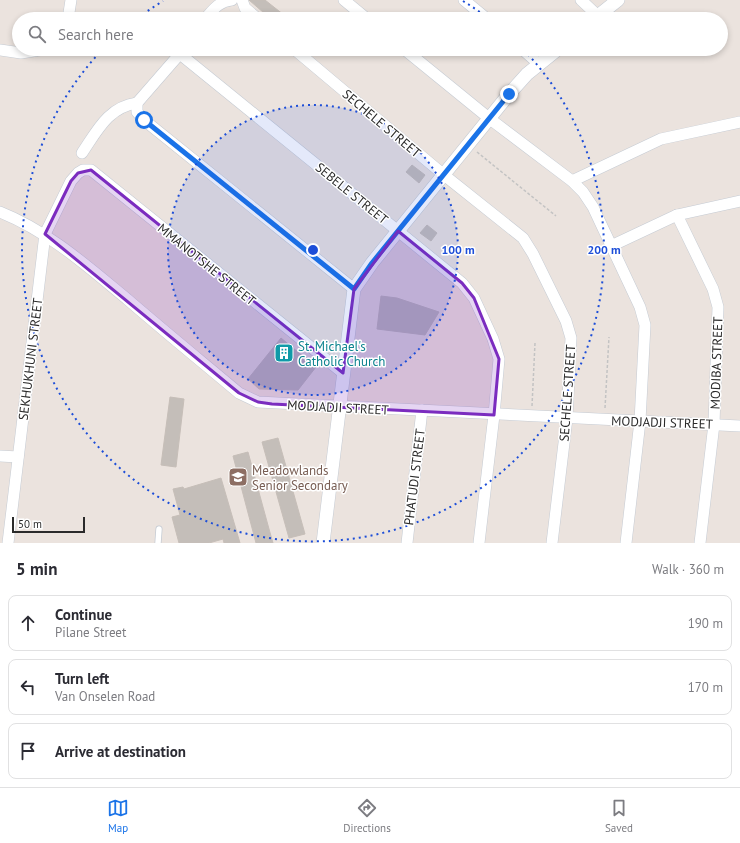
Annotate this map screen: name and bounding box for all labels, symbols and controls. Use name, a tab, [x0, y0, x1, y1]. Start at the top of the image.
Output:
search box	[12, 12, 728, 56]
icon: search	[26, 23, 48, 45]
text: Search here	[58, 25, 134, 44]
route end	[500, 85, 518, 103]
street label: SECHELE STREET	[339, 86, 424, 161]
route start	[135, 111, 153, 129]
street label: SEBELE STREET	[312, 159, 391, 228]
street label: MMANOTSHE STREET	[154, 220, 259, 309]
text: 100 m	[441, 242, 475, 257]
text: 200 m	[587, 242, 621, 257]
centre of rings	[306, 243, 320, 257]
street label: SEKHUKHUNI STREET	[15, 297, 46, 421]
street label: MODIBA STREET	[706, 316, 727, 410]
place label: St. Michael's Catholic Church	[298, 338, 385, 370]
building icon: St. Michael's Catholic Church	[273, 342, 295, 364]
street label: SECHELE STREET	[556, 344, 579, 442]
street label: MODJADJI STREET	[287, 396, 389, 419]
street label: MODJADJI STREET	[611, 412, 713, 433]
street label: PHATUDI STREET	[400, 428, 429, 526]
place label: Meadowlands Senior Secondary	[252, 462, 348, 494]
school or university icon: Meadowlands Senior Secondary	[227, 466, 249, 488]
scale bar	[12, 515, 85, 534]
text: 50 m	[18, 517, 42, 531]
text: 5 min	[16, 558, 57, 580]
text: Walk · 360 m	[652, 561, 724, 578]
text: Continue	[55, 605, 112, 624]
icon: ahead	[17, 612, 39, 634]
text: 190 m	[688, 615, 723, 632]
text: Pilane Street	[55, 624, 126, 641]
text: Turn left	[55, 669, 109, 688]
icon: left	[17, 676, 39, 698]
text: 170 m	[688, 679, 723, 696]
text: Van Onselen Road	[55, 688, 155, 705]
icon: arrive	[17, 740, 39, 762]
text: Arrive at destination	[55, 742, 186, 761]
tab: Map	[107, 797, 129, 835]
tab: Directions	[343, 797, 391, 835]
tab: Saved	[605, 797, 633, 835]

